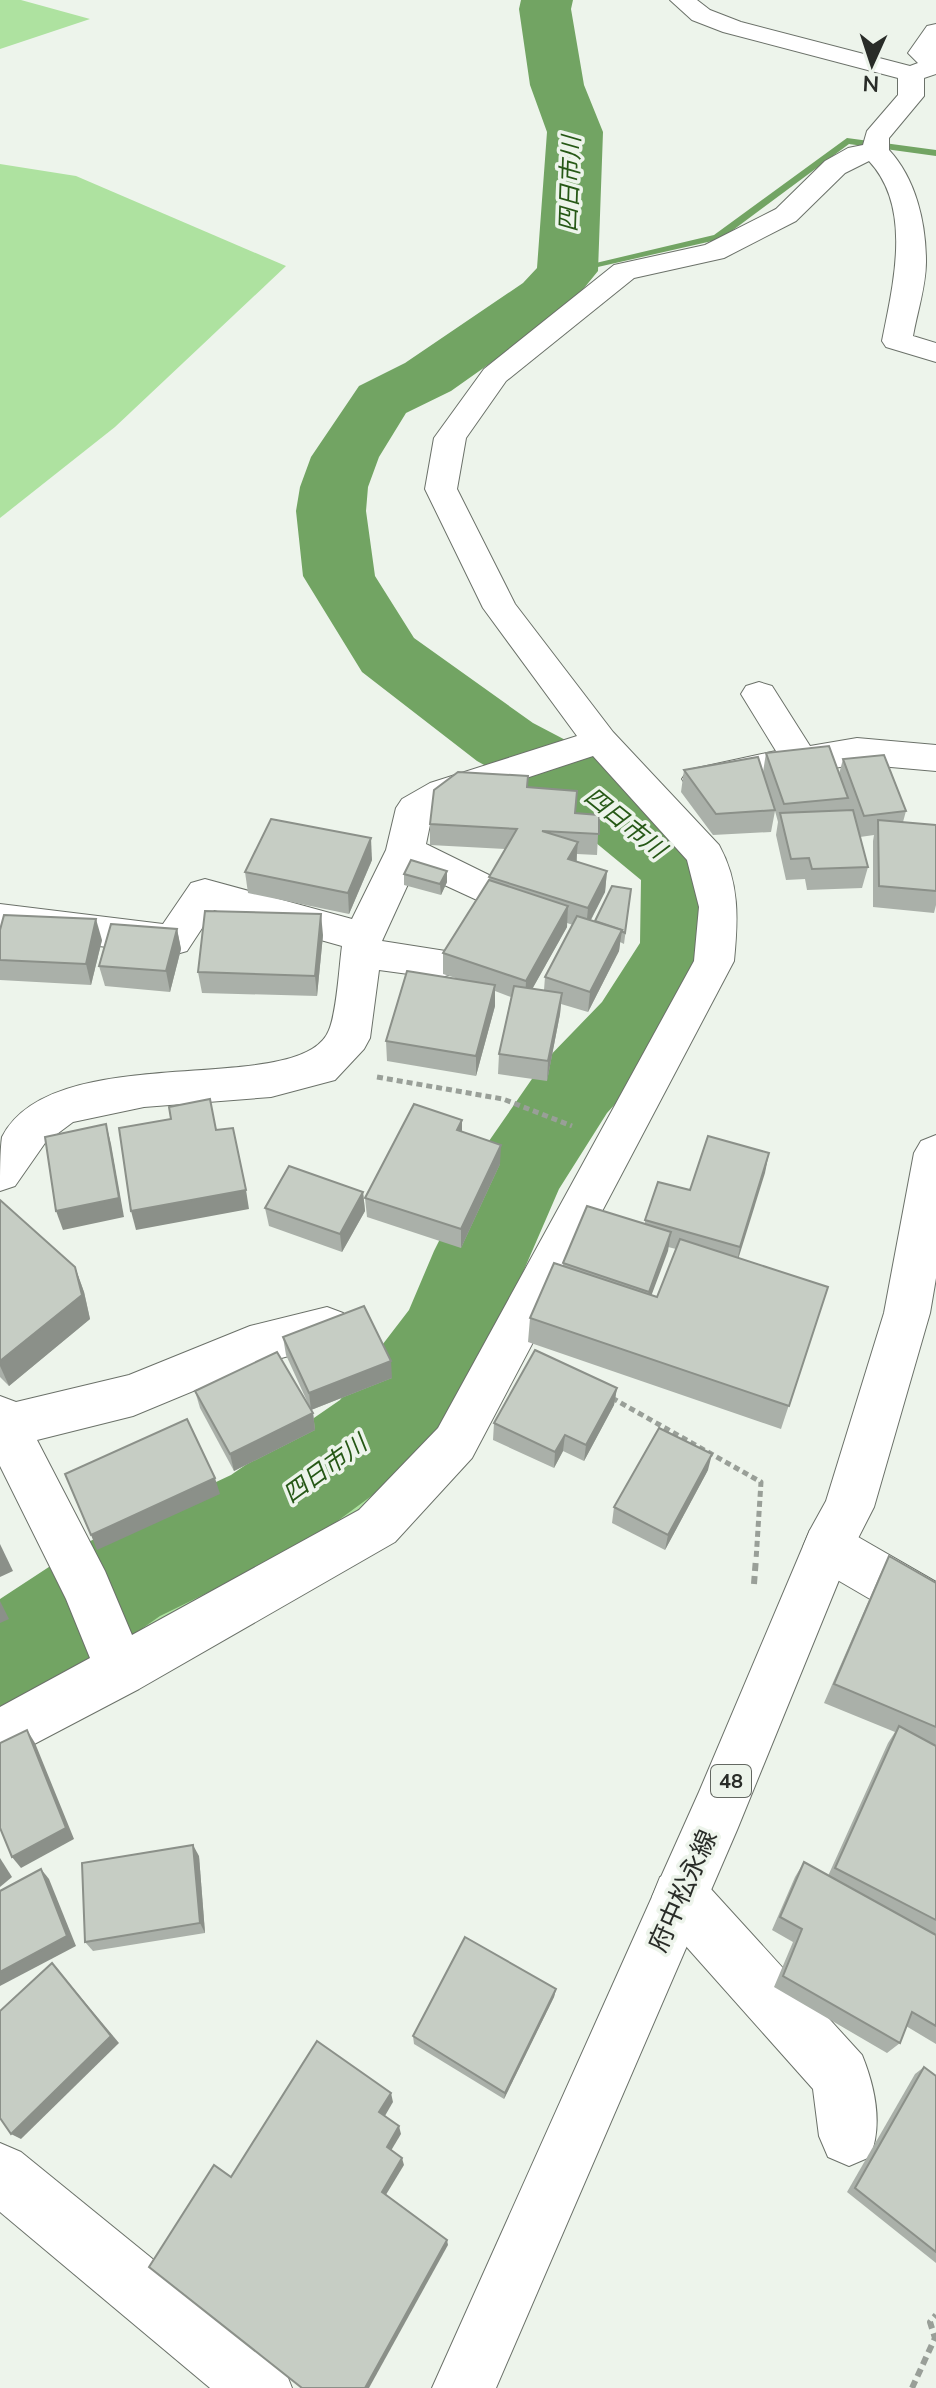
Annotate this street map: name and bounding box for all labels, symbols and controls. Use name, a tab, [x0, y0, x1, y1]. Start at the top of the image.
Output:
north arrow	[832, 24, 912, 104]
text: N	[862, 68, 880, 98]
water label: 四日市川	[552, 132, 588, 233]
water label: 四日市川	[578, 780, 675, 868]
water label: 四日市川	[277, 1426, 376, 1510]
road number: 48	[711, 1765, 751, 1797]
street label: 府中松永線	[641, 1824, 725, 1958]

